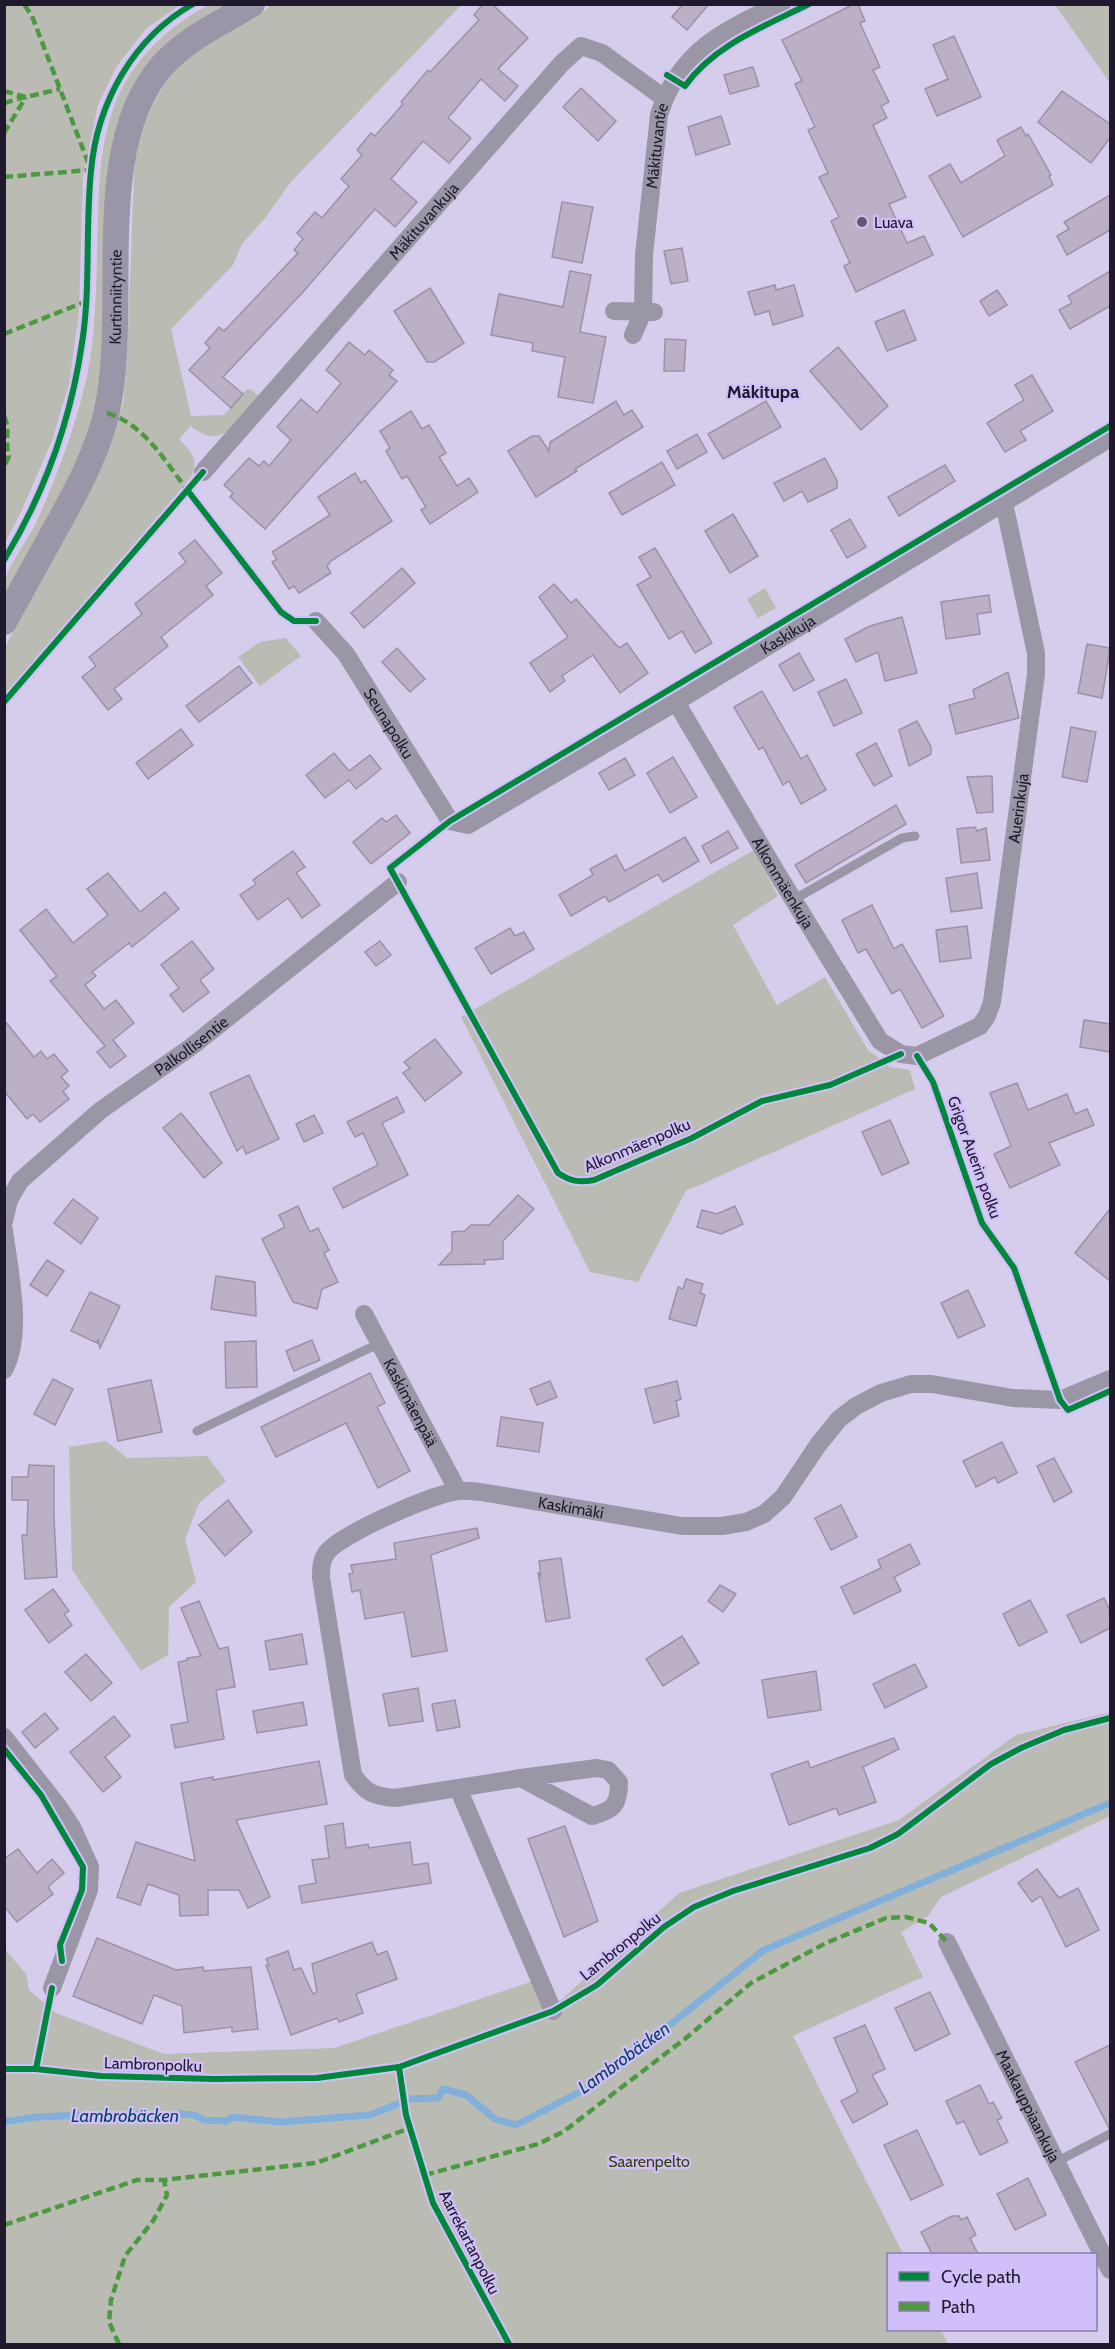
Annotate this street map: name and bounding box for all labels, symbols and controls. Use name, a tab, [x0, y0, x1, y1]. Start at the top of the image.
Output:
street label: Mäkituvantie	[642, 100, 672, 190]
street label: Mäkituvankuja	[385, 179, 463, 264]
place label: Luava	[874, 213, 913, 232]
marker: Luava	[855, 215, 869, 229]
street label: Kurtinniityntie	[106, 249, 126, 345]
district label: Mäkitupa	[727, 381, 799, 403]
street label: Kaskikuja	[757, 611, 819, 658]
street label: Seunapolku	[359, 685, 418, 762]
street label: Auerinkuja	[1004, 772, 1033, 844]
street label: Alkonmäenkuja	[748, 834, 818, 932]
street label: Palkollisentie	[151, 1012, 232, 1080]
street label: Grigor Auerin polku	[944, 1093, 1005, 1221]
street label: Alkonmäenpolku	[581, 1114, 693, 1176]
street label: Kaskimäenpää	[379, 1355, 442, 1450]
street label: Kaskimäki	[537, 1493, 605, 1523]
street label: Lambronpolku	[576, 1908, 664, 1985]
water label: Lambrobäcken	[574, 2017, 674, 2099]
street label: Maakauppiaankuja	[992, 2046, 1064, 2166]
street label: Lambronpolku	[104, 2053, 202, 2076]
water label: Lambrobäcken	[71, 2105, 179, 2127]
park label: Saarenpelto	[608, 2152, 690, 2171]
street label: Aarrekartanpolku	[435, 2187, 504, 2298]
legend	[887, 2253, 1097, 2331]
text: Cycle path	[941, 2266, 1021, 2288]
text: Path	[941, 2296, 975, 2318]

